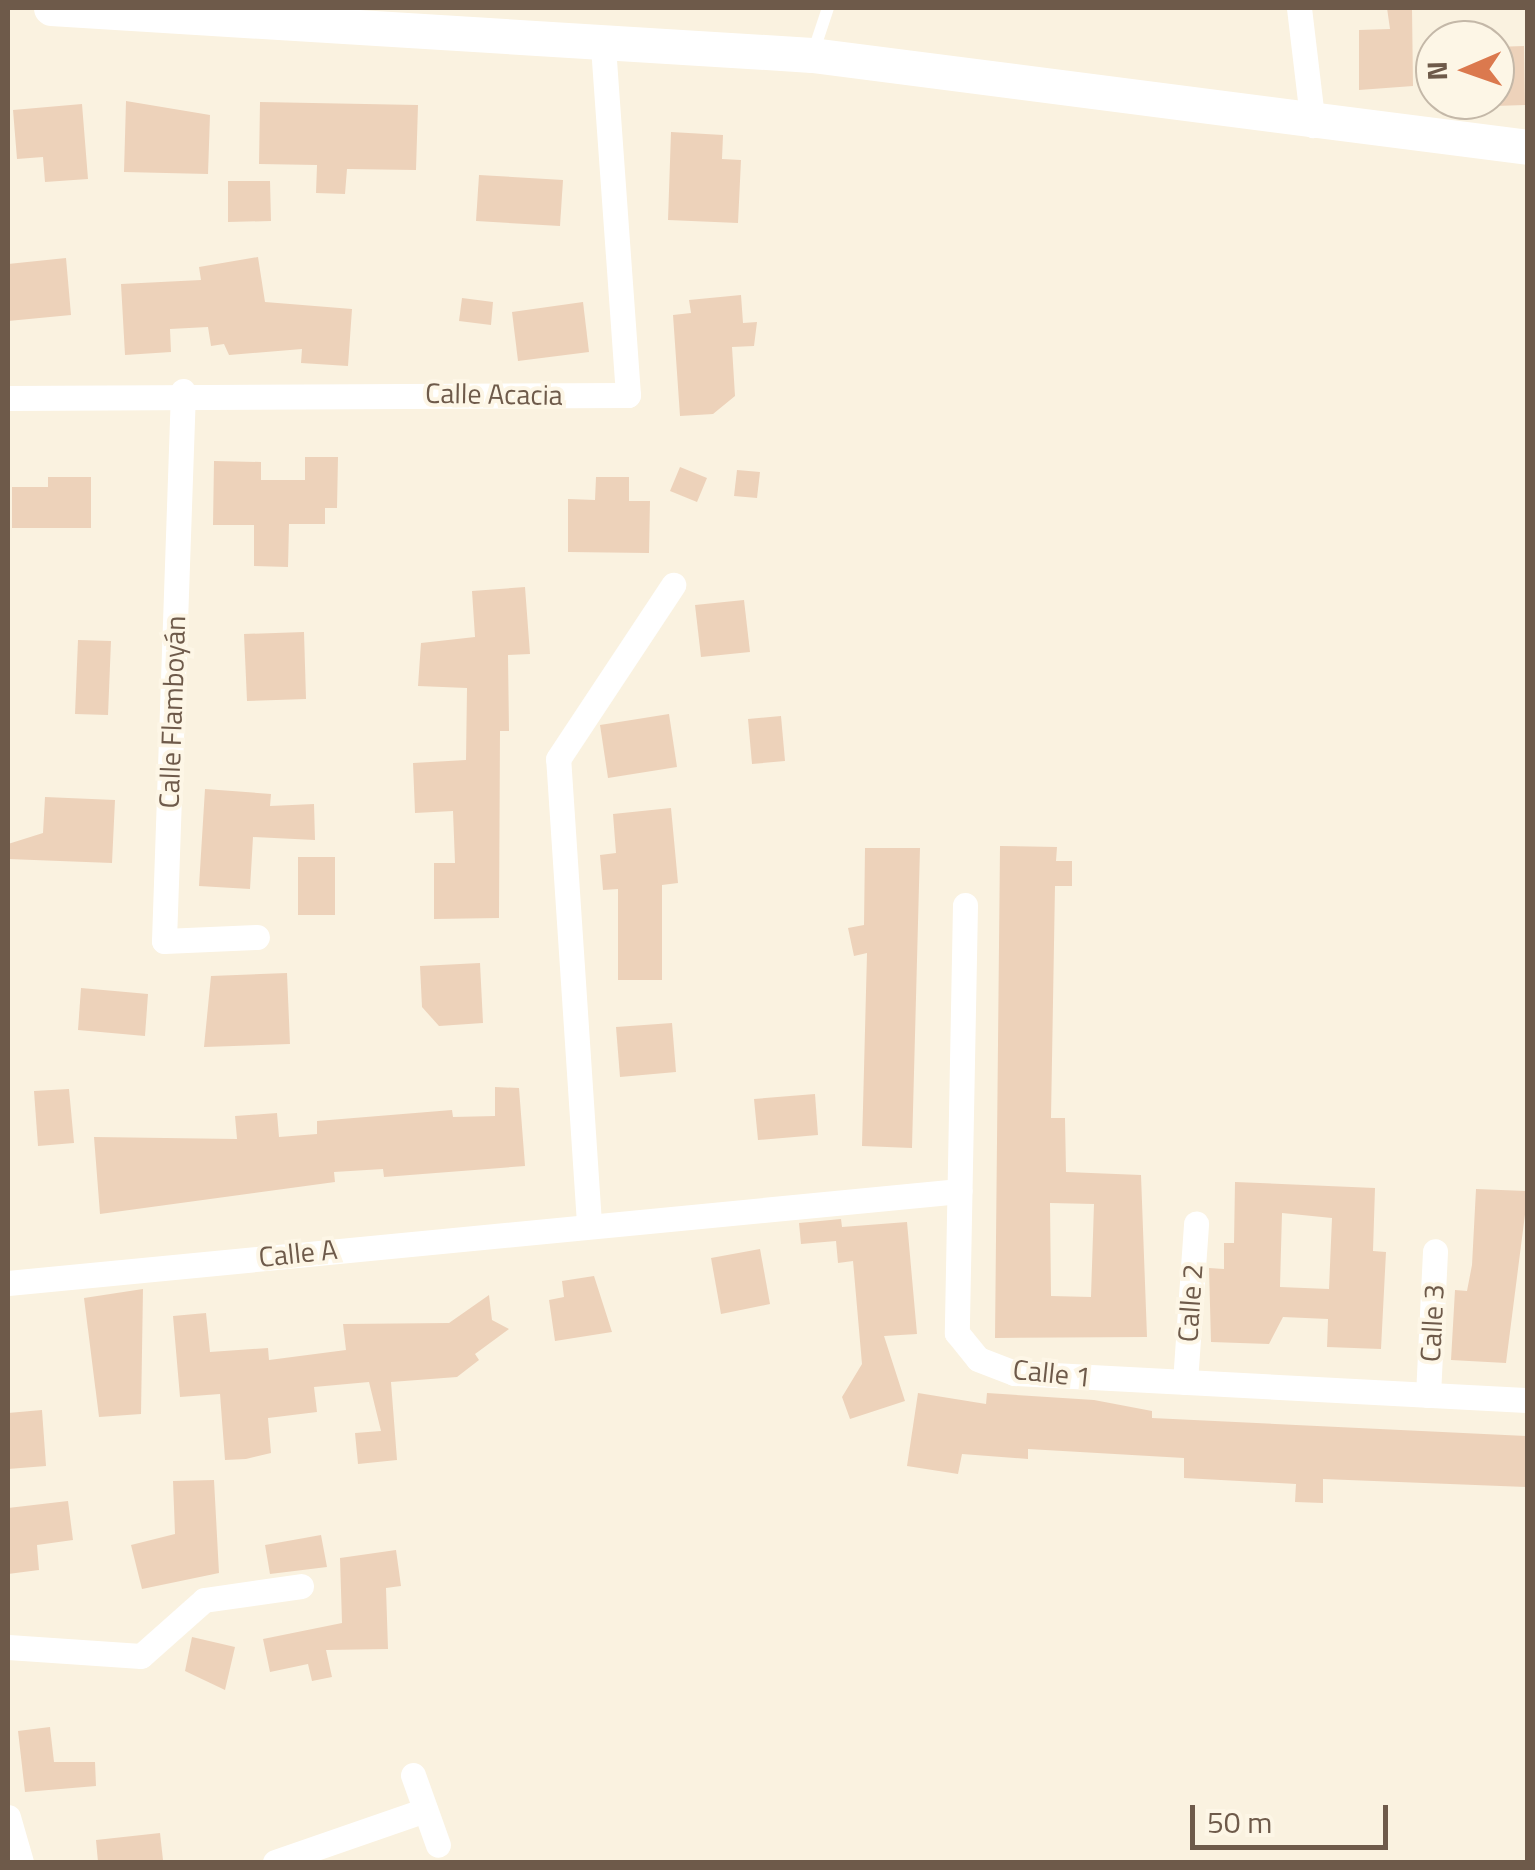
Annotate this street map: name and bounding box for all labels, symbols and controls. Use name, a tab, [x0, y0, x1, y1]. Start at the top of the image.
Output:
north arrow	[1415, 20, 1515, 120]
text: N	[1415, 61, 1458, 81]
street label: Calle Acacia	[425, 376, 563, 412]
street label: Calle Flamboyán	[152, 615, 192, 809]
street label: Calle A	[257, 1232, 339, 1274]
street label: Calle 2	[1171, 1263, 1209, 1343]
street label: Calle 3	[1413, 1283, 1451, 1363]
street label: Calle 1	[1011, 1352, 1093, 1394]
scale bar	[1195, 1785, 1392, 1847]
text: 50 m	[1207, 1799, 1272, 1845]

